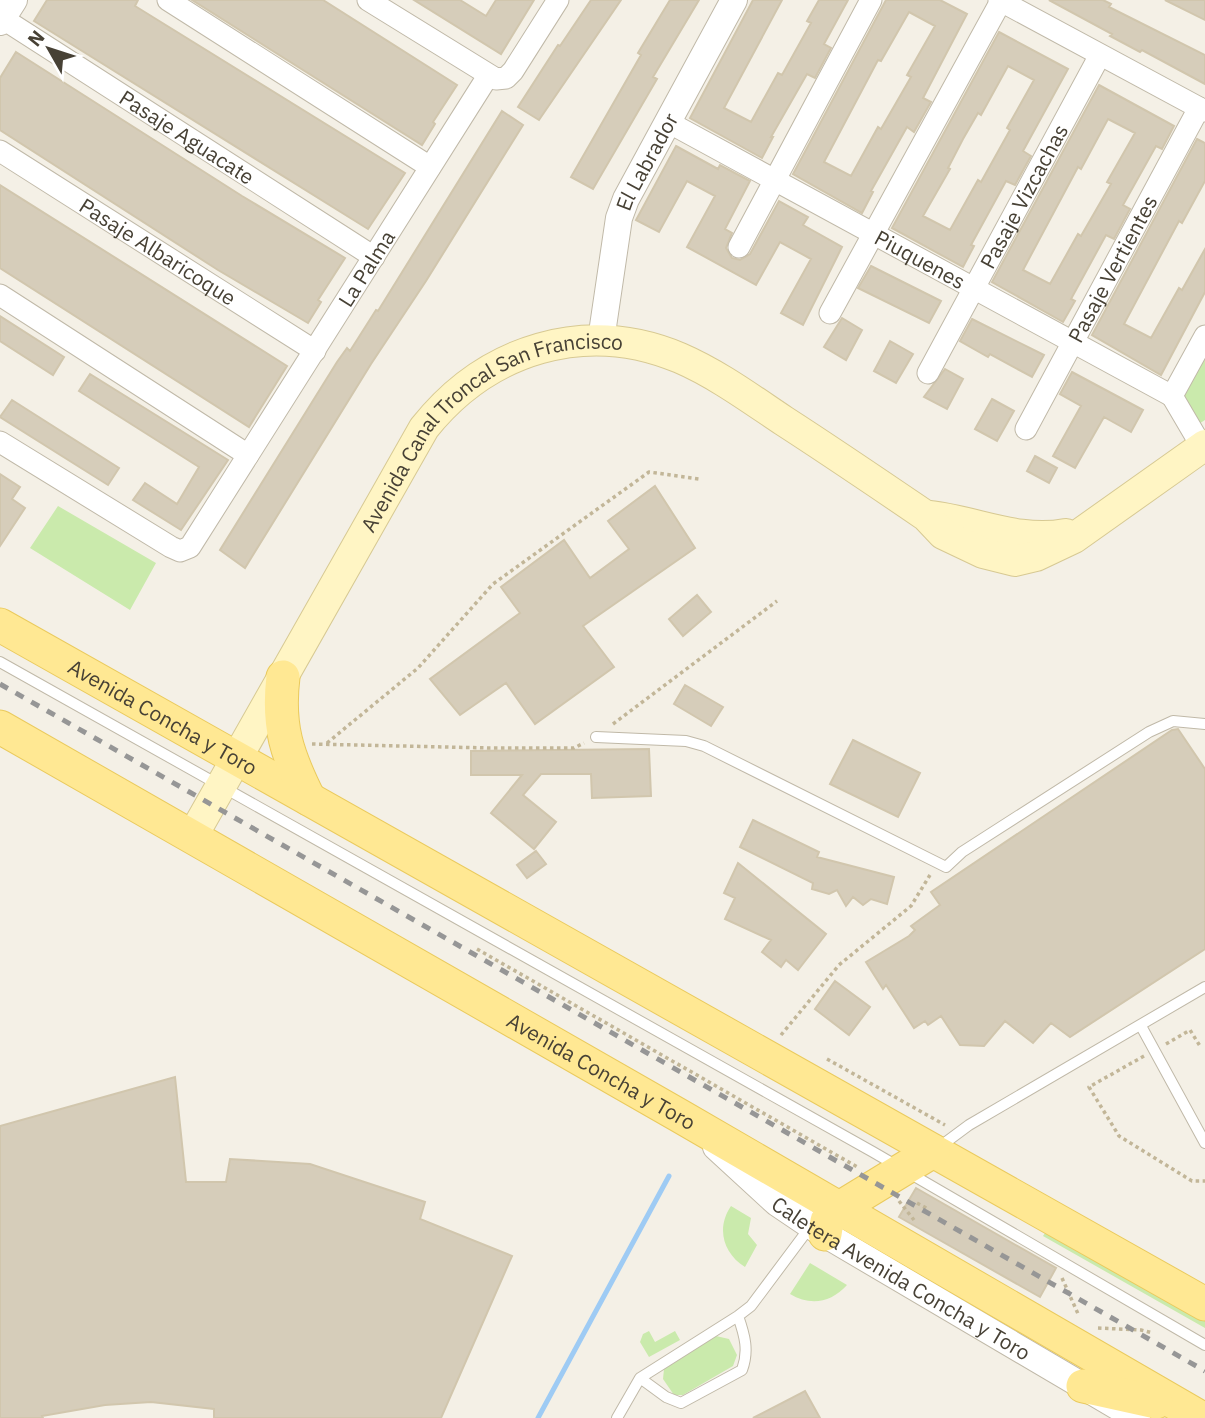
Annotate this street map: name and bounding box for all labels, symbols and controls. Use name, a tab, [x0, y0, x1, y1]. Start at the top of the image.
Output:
north arrow	[14, 14, 84, 84]
text: N	[22, 25, 49, 51]
street label: Pasaje Aguacate	[114, 83, 260, 191]
street label: El Labrador	[609, 108, 684, 214]
street label: Pasaje Vizcachas	[973, 119, 1074, 273]
street label: Pasaje Vertientes	[1061, 190, 1163, 347]
street label: Pasaje Albaricoque	[74, 191, 242, 311]
street label: Piuquenes	[870, 223, 970, 295]
street label: La Palma	[332, 225, 401, 312]
street label: Avenida Canal Troncal San Francisco	[354, 327, 624, 537]
street label: Avenida Concha y Toro	[63, 652, 263, 781]
street label: Avenida Concha y Toro	[502, 1006, 701, 1136]
street label: Caletera Avenida Concha y Toro	[766, 1190, 1036, 1366]

